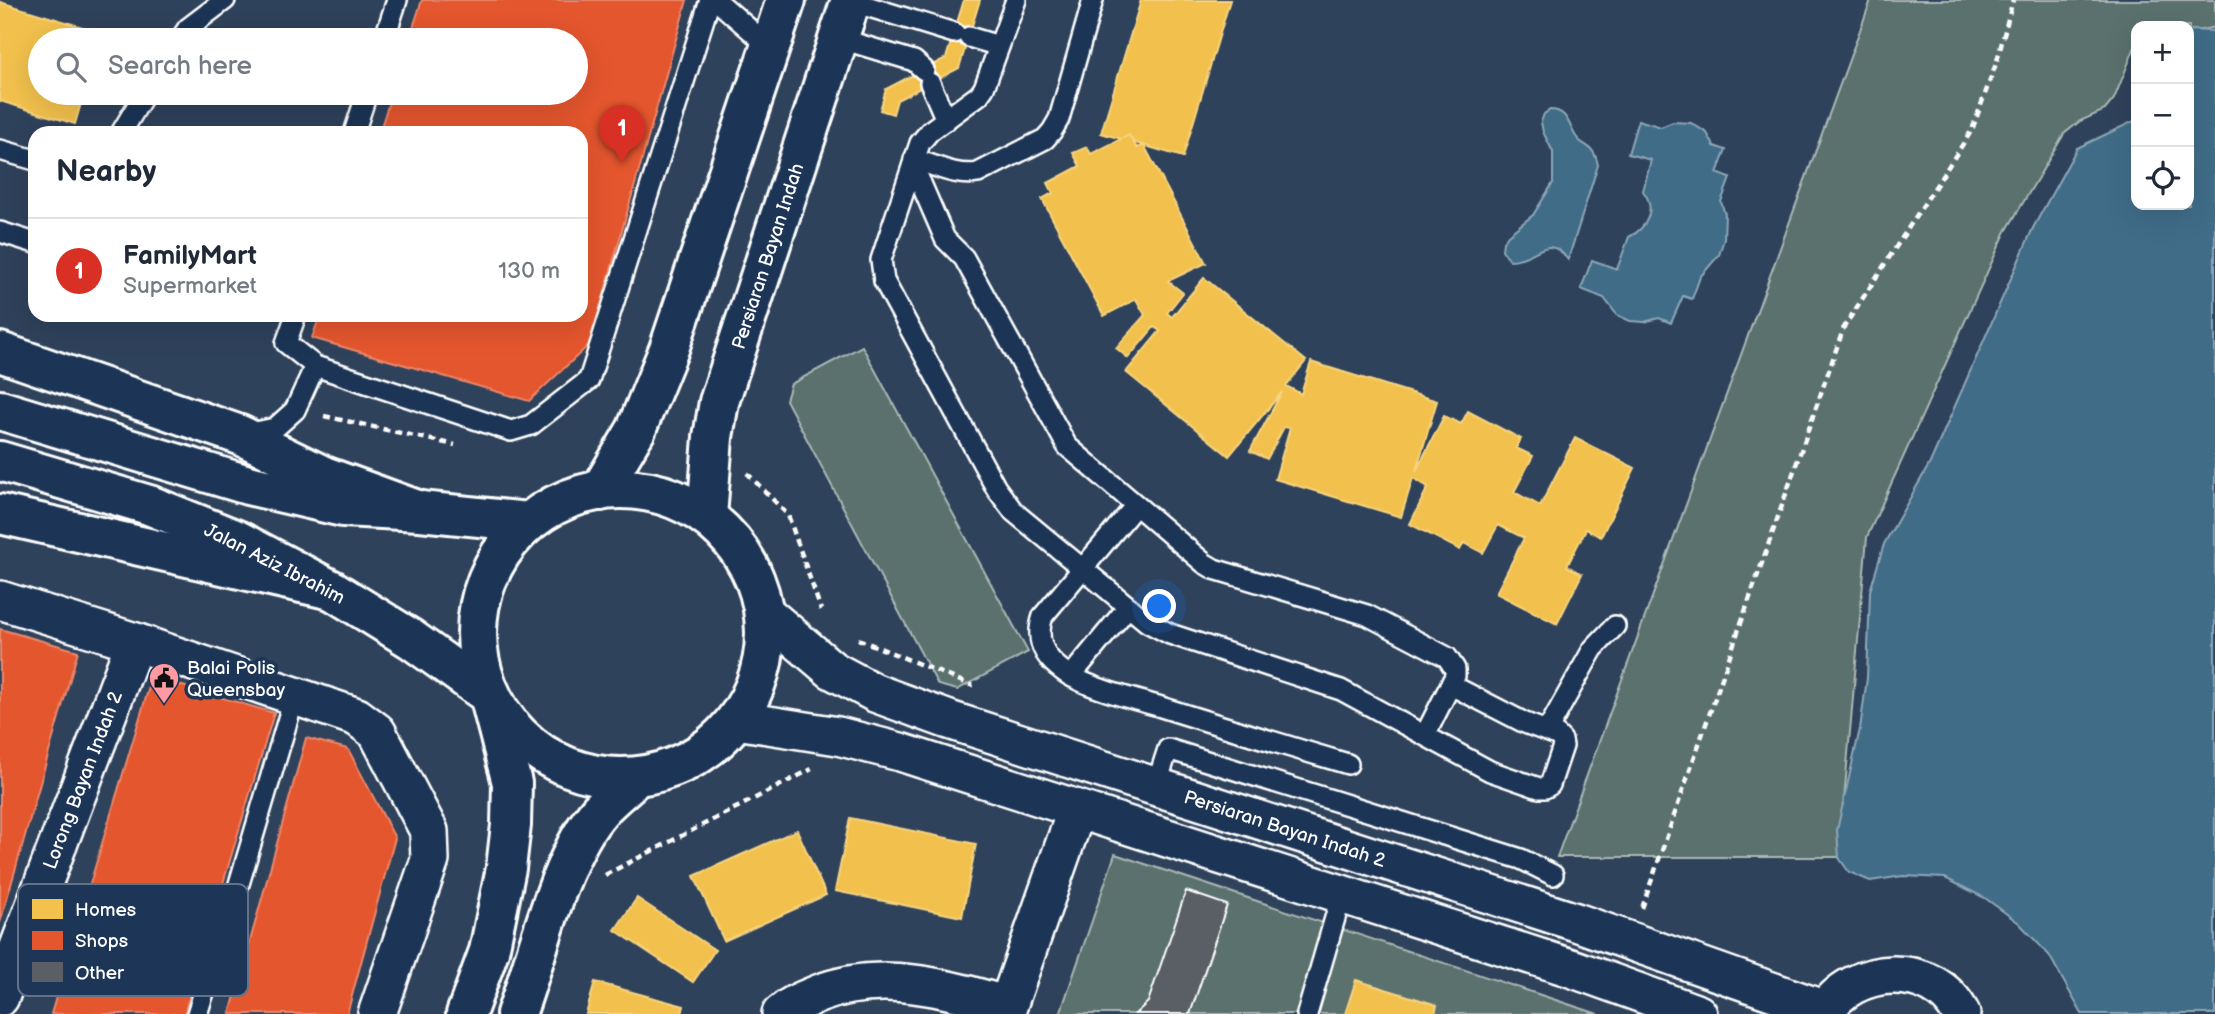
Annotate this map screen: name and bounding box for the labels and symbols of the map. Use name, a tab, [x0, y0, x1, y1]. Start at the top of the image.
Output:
pin: 1	[599, 105, 645, 163]
street label: Persiaran Bayan Indah	[727, 161, 809, 352]
street label: Jalan Aziz Ibrahim	[200, 519, 349, 610]
your location	[1142, 589, 1176, 623]
place label: Balai Polis Queensbay	[187, 657, 285, 702]
public building icon: Balai Polis Queensbay	[147, 661, 181, 705]
street label: Lorong Bayan Indah 2	[39, 688, 128, 873]
street label: Persiaran Bayan Indah 2	[1181, 786, 1389, 873]
legend	[18, 884, 248, 996]
text: Homes	[75, 899, 136, 922]
text: Shops	[75, 930, 128, 953]
text: Other	[75, 962, 125, 985]

